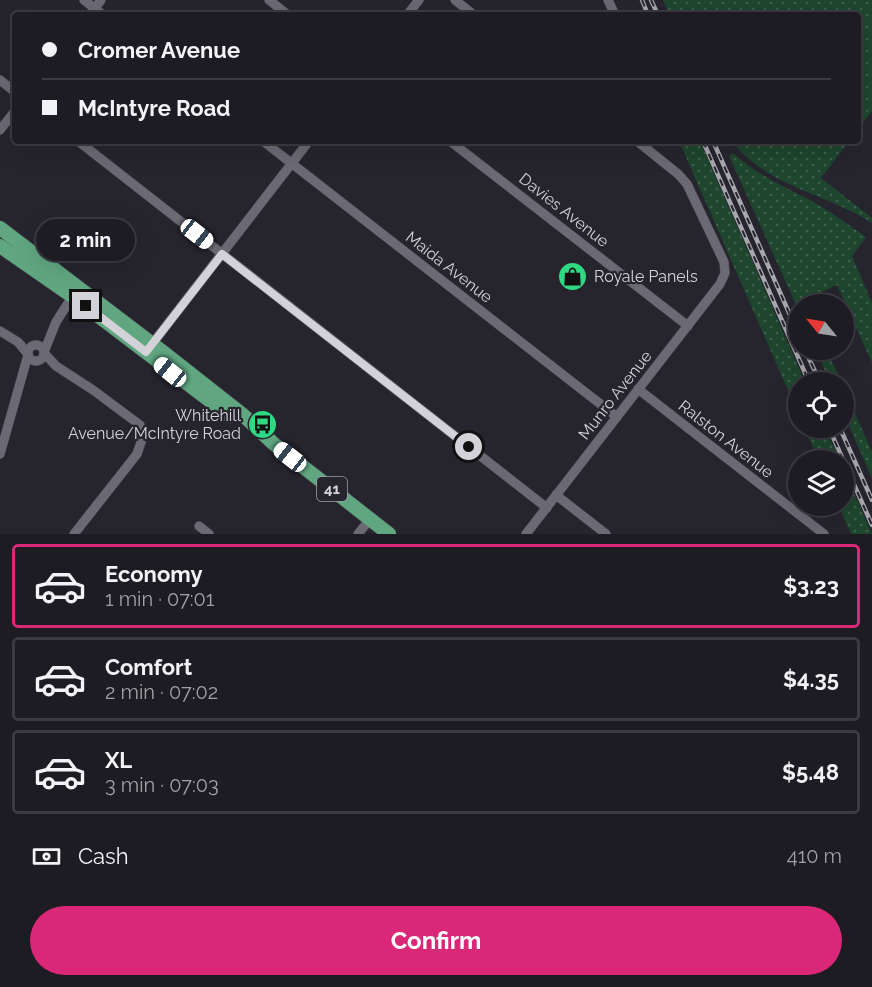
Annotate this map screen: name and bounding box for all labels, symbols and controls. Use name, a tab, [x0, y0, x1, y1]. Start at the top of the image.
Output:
text: Cromer Avenue	[78, 37, 240, 63]
text: McIntyre Road	[78, 95, 230, 121]
street label: Davies Avenue	[515, 169, 613, 251]
car	[177, 216, 217, 252]
callout: 2 min	[36, 219, 136, 261]
street label: Maida Avenue	[402, 227, 496, 307]
text: 2 min	[60, 228, 111, 252]
shop icon: Royale Panels	[557, 260, 589, 292]
place label: Royale Panels	[594, 267, 698, 286]
route end	[72, 292, 99, 319]
north arrow	[788, 294, 854, 360]
map controls	[788, 294, 854, 516]
street label: Munro Avenue	[574, 347, 656, 443]
car	[150, 354, 190, 390]
button: locate	[788, 372, 854, 438]
street label: Ralston Avenue	[675, 396, 777, 482]
place label: Whitehill Avenue/McIntyre Road	[68, 406, 242, 443]
bus stop icon: Whitehill Avenue/McIntyre Road	[246, 408, 278, 440]
route start	[455, 433, 482, 460]
car	[270, 439, 310, 475]
button: layers	[788, 450, 854, 516]
road number: 41	[317, 477, 347, 501]
icon: car	[33, 559, 87, 613]
text: Economy	[105, 561, 203, 587]
text: $3.23	[783, 573, 839, 599]
text: 1 min · 07:01	[105, 587, 214, 611]
icon: car	[33, 652, 87, 706]
text: Comfort	[105, 654, 192, 680]
text: $4.35	[783, 666, 839, 692]
text: 2 min · 07:02	[105, 680, 218, 704]
icon: car	[33, 745, 87, 799]
text: XL	[105, 747, 132, 773]
text: $5.48	[782, 759, 839, 785]
text: 3 min · 07:03	[105, 773, 219, 797]
icon: cash	[30, 840, 63, 873]
text: Cash	[78, 843, 129, 869]
text: 410 m	[787, 844, 842, 868]
button: Confirm	[30, 906, 842, 975]

